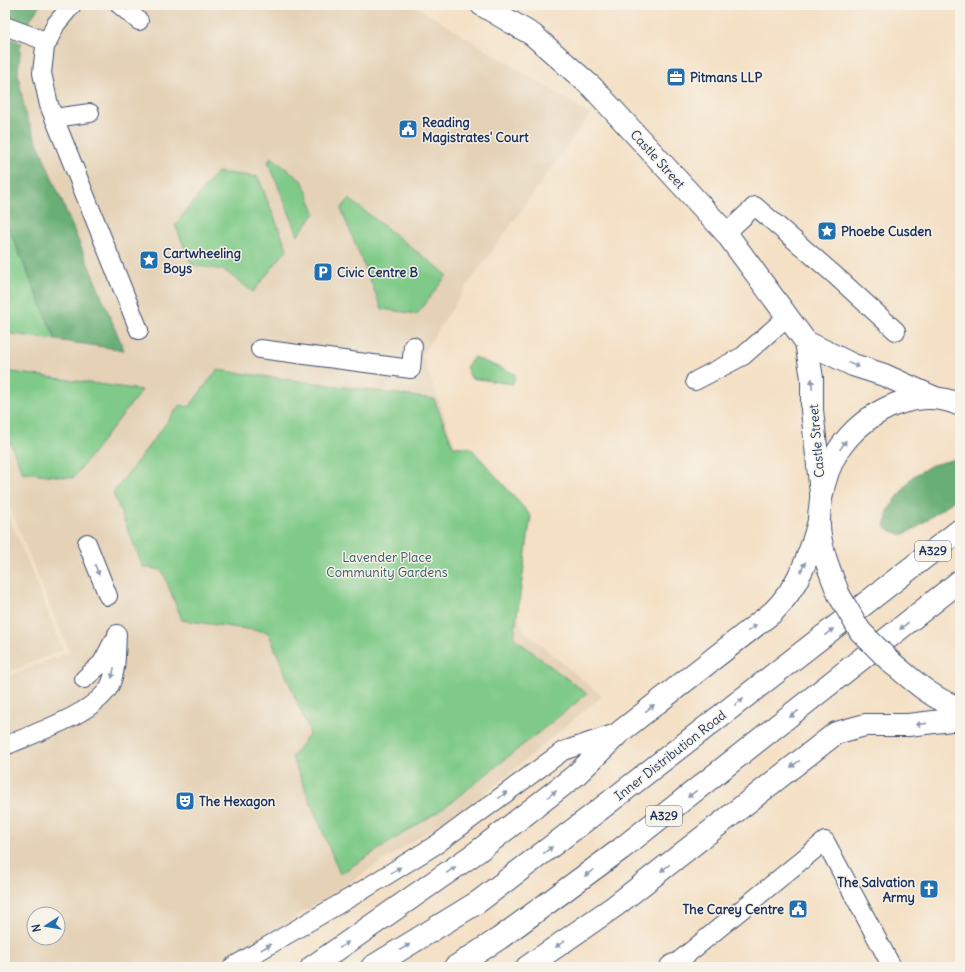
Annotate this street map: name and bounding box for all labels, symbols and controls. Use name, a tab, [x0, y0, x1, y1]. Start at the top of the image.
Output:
office icon: Pitmans LLP	[665, 66, 687, 88]
place label: Pitmans LLP	[690, 69, 763, 86]
place label: Reading Magistrates' Court	[422, 114, 529, 146]
public building icon: Reading Magistrates' Court	[397, 118, 419, 140]
street label: Castle Street	[627, 126, 689, 193]
place icon: Phoebe Cusden	[816, 220, 838, 242]
place label: Phoebe Cusden	[841, 223, 932, 240]
place label: Cartwheeling Boys	[163, 245, 241, 277]
place icon: Cartwheeling Boys	[138, 249, 160, 271]
parking icon: Civic Centre B	[312, 261, 334, 283]
place label: Civic Centre B	[337, 264, 418, 281]
one-way arrow	[848, 362, 860, 368]
one-way arrow	[809, 377, 815, 390]
street label: Castle Street	[805, 403, 828, 479]
one-way arrow	[839, 440, 847, 450]
road number: A329	[915, 541, 951, 561]
park label: Lavender Place Community Gardens	[326, 549, 448, 581]
one-way arrow	[801, 560, 807, 572]
one-way arrow	[95, 564, 101, 576]
one-way arrow	[899, 622, 910, 630]
one-way arrow	[747, 624, 758, 632]
one-way arrow	[823, 628, 834, 637]
one-way arrow	[110, 667, 116, 679]
one-way arrow	[734, 698, 745, 706]
one-way arrow	[645, 704, 656, 712]
street label: Inner Distribution Road	[611, 706, 730, 804]
one-way arrow	[789, 710, 800, 718]
one-way arrow	[915, 720, 927, 727]
one-way arrow	[790, 760, 801, 769]
theatre icon: The Hexagon	[174, 790, 196, 812]
one-way arrow	[546, 790, 557, 798]
one-way arrow	[686, 790, 697, 798]
one-way arrow	[497, 791, 508, 799]
place label: The Hexagon	[199, 793, 276, 810]
road number: A329	[646, 806, 682, 826]
one-way arrow	[542, 845, 553, 854]
one-way arrow	[659, 863, 670, 872]
one-way arrow	[390, 866, 402, 873]
one-way arrow	[446, 866, 456, 874]
one-way arrow	[583, 869, 594, 877]
place label: The Salvation Army	[837, 874, 915, 906]
church icon: The Salvation Army	[918, 878, 940, 900]
public building icon: The Carey Centre	[787, 898, 809, 920]
place label: The Carey Centre	[682, 901, 784, 918]
north arrow	[26, 906, 66, 946]
text: N	[29, 923, 44, 933]
one-way arrow	[554, 940, 565, 948]
one-way arrow	[339, 941, 349, 949]
one-way arrow	[400, 943, 410, 951]
one-way arrow	[260, 944, 272, 951]

